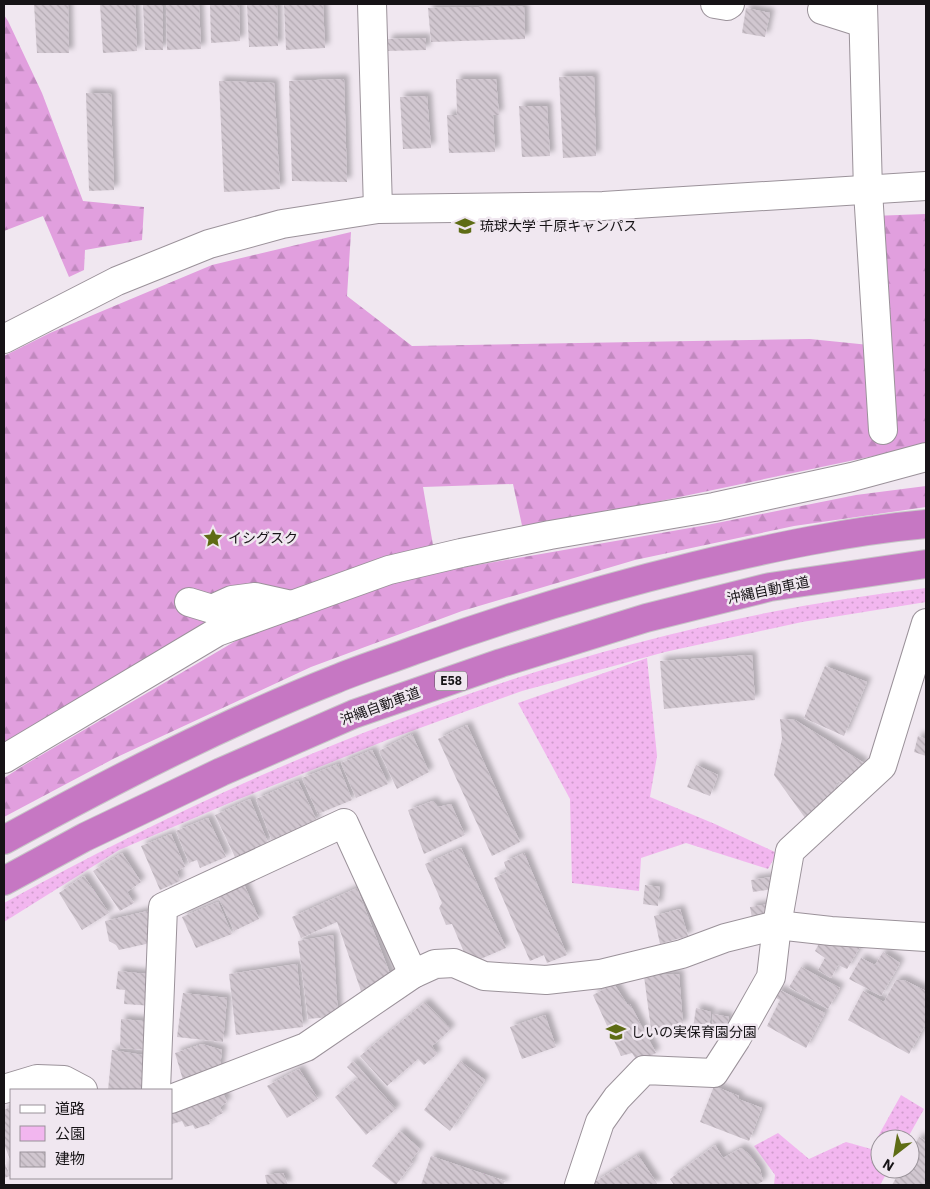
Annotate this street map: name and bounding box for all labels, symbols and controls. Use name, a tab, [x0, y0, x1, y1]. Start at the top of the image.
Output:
school or university icon: 琉球大学 千原キャンパス	[454, 215, 476, 237]
place label: 琉球大学 千原キャンパス	[480, 217, 637, 235]
place icon: イシグスク	[202, 527, 224, 549]
place label: イシグスク	[228, 529, 298, 547]
street label: 沖縄自動車道	[725, 572, 811, 608]
road number: E58	[435, 671, 467, 690]
street label: 沖縄自動車道	[337, 683, 423, 729]
school or university icon: しいの実保育園分園	[605, 1021, 627, 1043]
place label: しいの実保育園分園	[631, 1023, 757, 1041]
legend	[10, 1089, 172, 1179]
text: 道路	[55, 1099, 85, 1118]
text: 公園	[55, 1124, 85, 1143]
north arrow	[870, 1129, 920, 1179]
text: 建物	[55, 1149, 85, 1168]
text: N	[879, 1155, 897, 1175]

